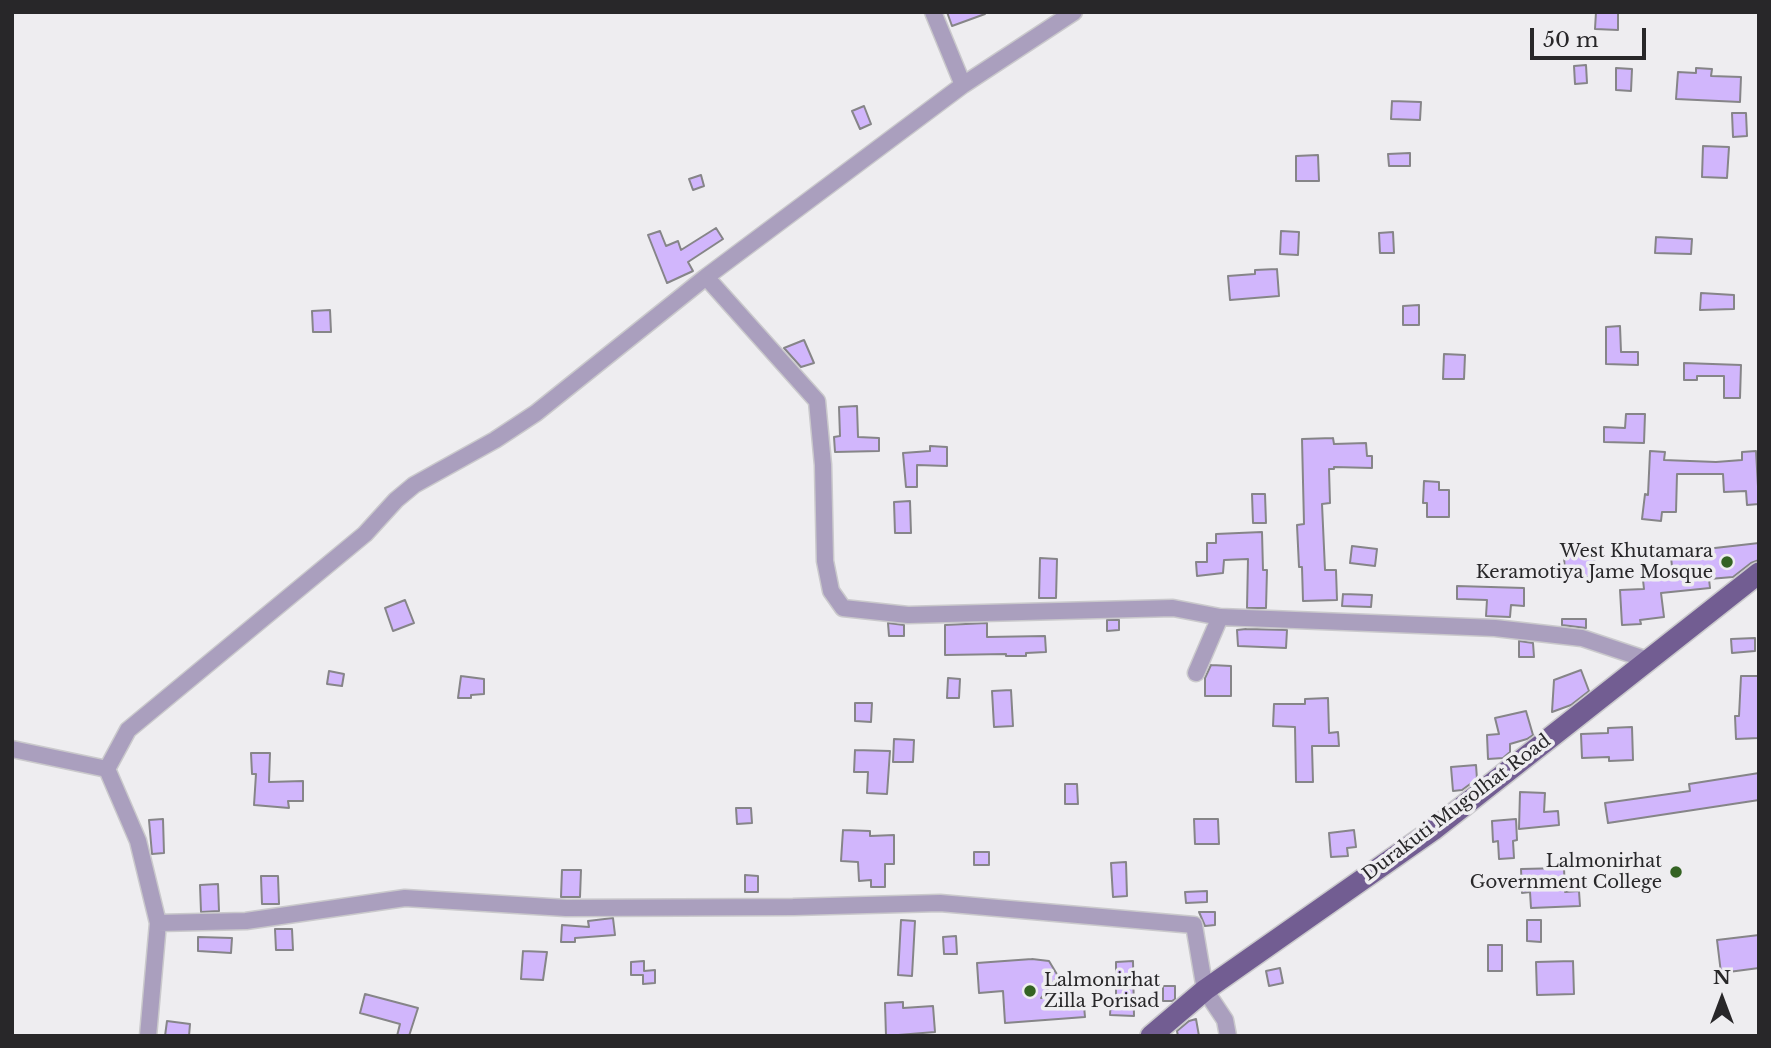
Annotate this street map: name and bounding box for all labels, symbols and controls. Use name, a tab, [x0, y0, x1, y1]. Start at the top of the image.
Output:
scale bar	[1533, 14, 1648, 58]
text: 50 m	[1543, 27, 1598, 53]
place label: West Khutamara Keramotiya Jame Mosque	[1476, 541, 1713, 584]
marker: West Khutamara Keramotiya Jame Mosque	[1719, 554, 1735, 570]
street label: Durakuti Mugolhat Road	[1359, 730, 1555, 886]
place label: Lalmonirhat Government College	[1470, 851, 1662, 894]
marker: Lalmonirhat Government College	[1668, 864, 1684, 880]
north arrow	[1687, 964, 1757, 1034]
text: N	[1713, 966, 1731, 989]
place label: Lalmonirhat Zilla Porisad	[1044, 970, 1160, 1012]
marker: Lalmonirhat Zilla Porisad	[1022, 983, 1038, 999]

